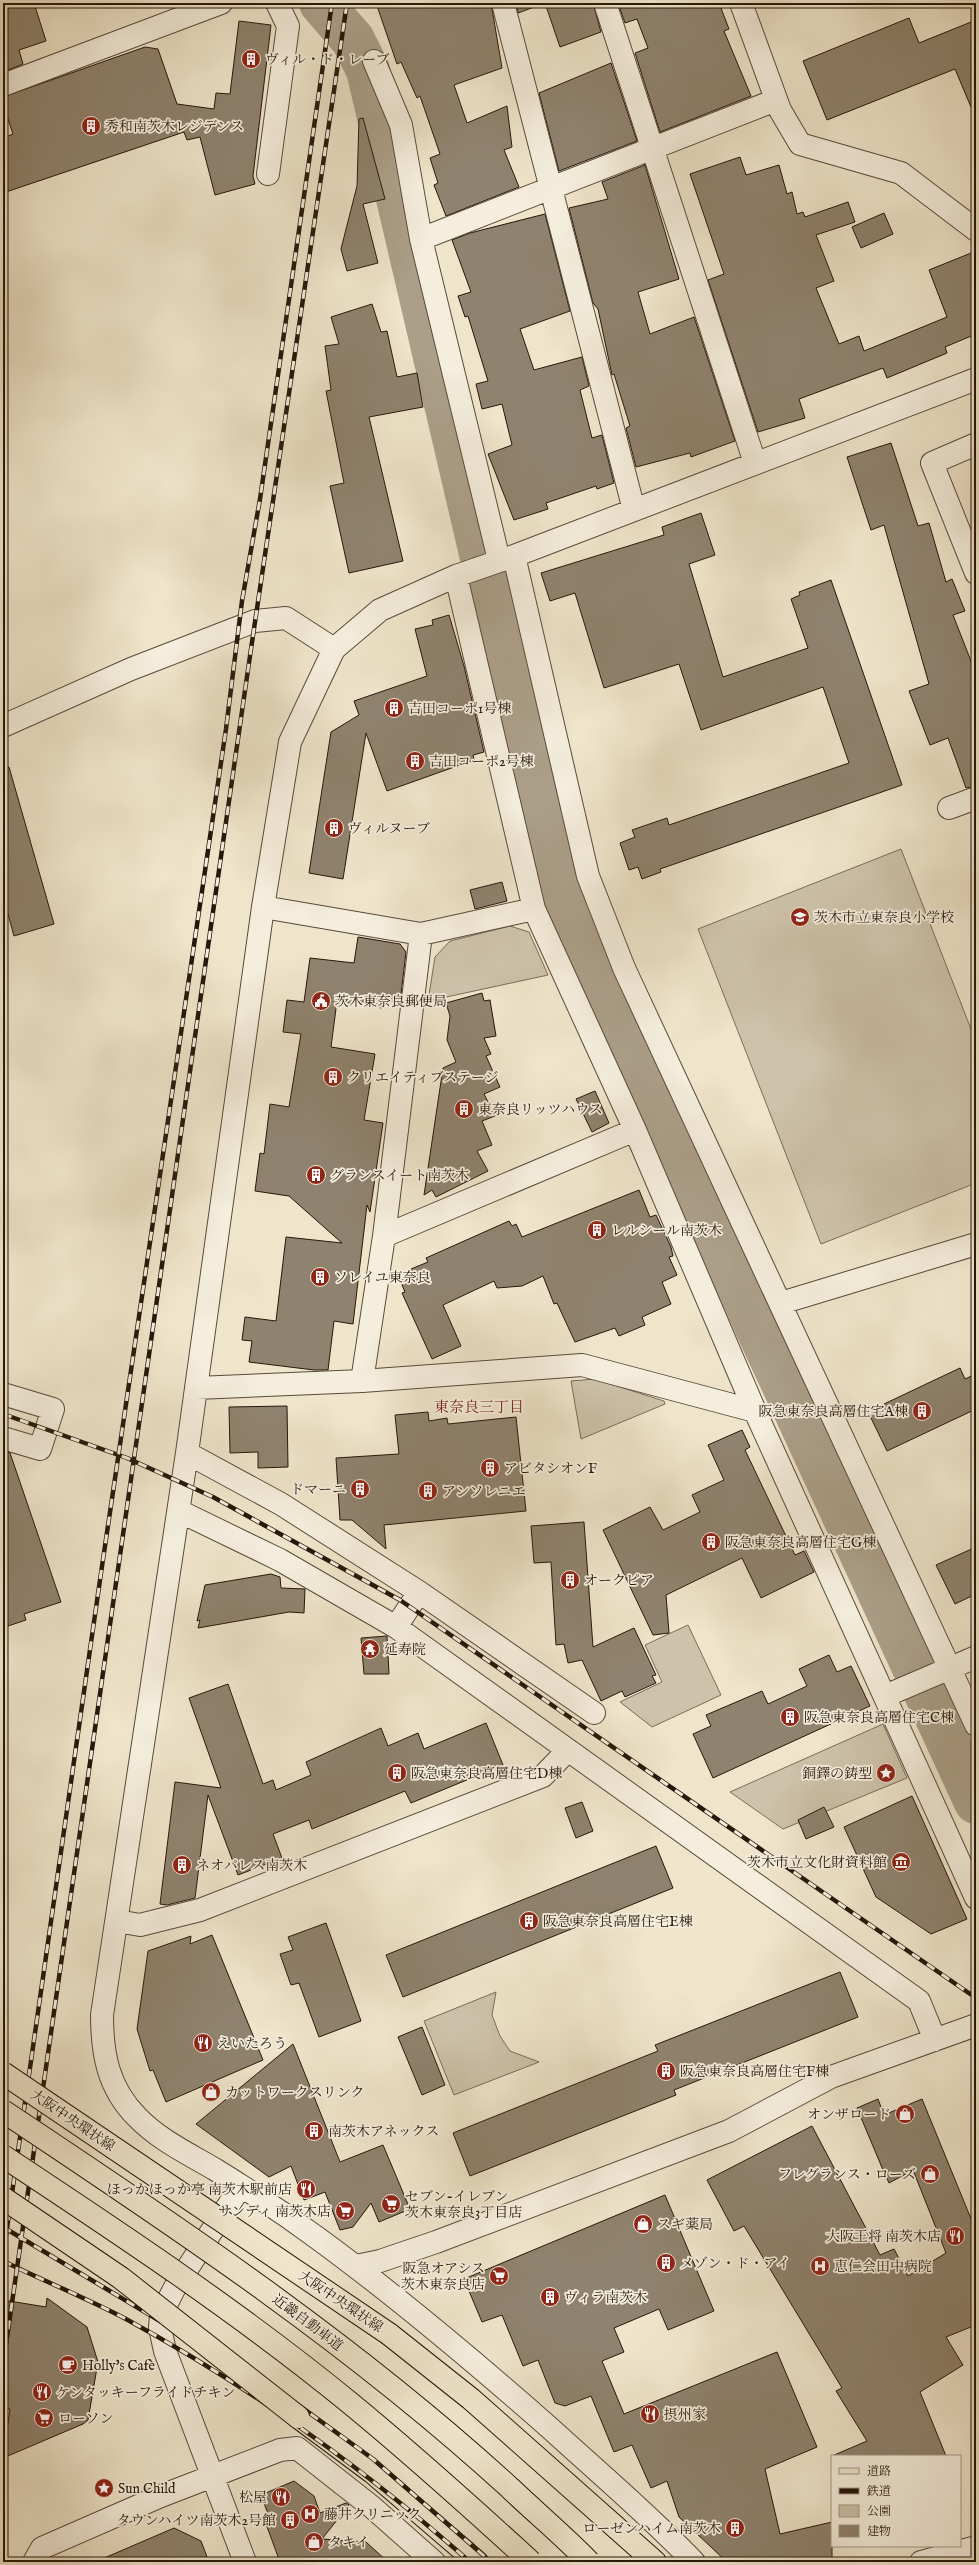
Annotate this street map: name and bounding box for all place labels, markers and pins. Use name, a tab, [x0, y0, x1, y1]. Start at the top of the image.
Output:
building icon: ヴィル・ド・レーブ	[240, 48, 262, 70]
place label: ヴィル・ド・レーブ	[265, 51, 389, 69]
building icon: 秀和南茨木レジデンス	[80, 115, 102, 137]
place label: 秀和南茨木レジデンス	[105, 118, 244, 136]
building icon: 吉田コーポ1号棟	[383, 697, 405, 719]
place label: 吉田コーポ1号棟	[408, 700, 511, 718]
building icon: 吉田コーポ2号棟	[404, 750, 426, 772]
place label: 吉田コーポ2号棟	[429, 753, 534, 771]
building icon: ヴィルヌーブ	[323, 817, 345, 839]
place label: ヴィルヌーブ	[348, 820, 430, 838]
school or university icon: 茨木市立東奈良小学校	[789, 906, 811, 928]
place label: 茨木市立東奈良小学校	[814, 909, 954, 927]
public building icon: 茨木東奈良郵便局	[310, 990, 332, 1012]
place label: 茨木東奈良郵便局	[335, 993, 447, 1011]
building icon: クリエイティブステージ	[322, 1066, 344, 1088]
place label: クリエイティブステージ	[347, 1069, 498, 1087]
building icon: 東奈良リッツハウス	[453, 1098, 475, 1120]
place label: 東奈良リッツハウス	[478, 1101, 603, 1119]
building icon: グランスイート南茨木	[305, 1164, 327, 1186]
place label: グランスイート南茨木	[330, 1167, 469, 1185]
building icon: レルシール南茨木	[586, 1219, 608, 1241]
place label: レルシール南茨木	[611, 1222, 722, 1240]
building icon: ソレイユ東奈良	[309, 1266, 331, 1288]
place label: ソレイユ東奈良	[334, 1269, 431, 1287]
building icon: 阪急東奈良高層住宅A棟	[911, 1400, 933, 1422]
place label: 阪急東奈良高層住宅A棟	[759, 1403, 908, 1421]
building icon: アビタシオンF	[479, 1457, 501, 1479]
place label: アビタシオンF	[504, 1460, 597, 1478]
building icon: ドマーニ	[349, 1478, 371, 1500]
building icon: アンソレニエ	[417, 1480, 439, 1502]
place label: ドマーニ	[290, 1481, 346, 1499]
place label: アンソレニエ	[442, 1483, 525, 1501]
building icon: 阪急東奈良高層住宅G棟	[700, 1531, 722, 1553]
place label: 阪急東奈良高層住宅G棟	[725, 1534, 876, 1552]
building icon: オークピア	[559, 1569, 581, 1591]
place label: オークピア	[584, 1572, 654, 1590]
temple icon: 延寿院	[359, 1638, 381, 1660]
place label: 延寿院	[384, 1641, 426, 1659]
building icon: 阪急東奈良高層住宅C棟	[779, 1706, 801, 1728]
place label: 阪急東奈良高層住宅C棟	[804, 1709, 954, 1727]
building icon: 阪急東奈良高層住宅D棟	[386, 1762, 408, 1784]
place icon: 銅鐸の鋳型	[875, 1762, 897, 1784]
place label: 阪急東奈良高層住宅D棟	[411, 1765, 562, 1783]
place label: 銅鐸の鋳型	[802, 1765, 872, 1783]
museum icon: 茨木市立文化財資料館	[890, 1851, 912, 1873]
building icon: ネオパレス南茨木	[171, 1854, 193, 1876]
place label: 茨木市立文化財資料館	[747, 1854, 887, 1872]
place label: ネオパレス南茨木	[196, 1857, 307, 1875]
building icon: 阪急東奈良高層住宅E棟	[518, 1910, 540, 1932]
place label: 阪急東奈良高層住宅E棟	[543, 1913, 693, 1931]
restaurant icon: えいたろう	[192, 2032, 214, 2054]
place label: えいたろう	[217, 2035, 287, 2053]
building icon: 阪急東奈良高層住宅F棟	[655, 2060, 677, 2082]
place label: 阪急東奈良高層住宅F棟	[680, 2063, 829, 2081]
shop icon: カットワークスリンク	[200, 2081, 222, 2103]
place label: カットワークスリンク	[225, 2084, 364, 2102]
shop icon: オンザロード	[894, 2103, 916, 2125]
place label: オンザロード	[807, 2106, 891, 2124]
building icon: 南茨木アネックス	[303, 2120, 325, 2142]
place label: 南茨木アネックス	[328, 2123, 439, 2141]
shop icon: フレグランス・ローズ	[919, 2163, 941, 2185]
place label: フレグランス・ローズ	[778, 2166, 916, 2184]
restaurant icon: ほっかほっか亭 南茨木駅前店	[295, 2178, 317, 2200]
place label: ほっかほっか亭 南茨木駅前店	[107, 2181, 292, 2199]
place label: セブン-イレブン 茨木東奈良3丁目店	[405, 2188, 522, 2222]
supermarket icon: セブン-イレブン 茨木東奈良3丁目店	[380, 2193, 402, 2215]
supermarket icon: サンディ 南茨木店	[334, 2200, 356, 2222]
place label: サンディ 南茨木店	[218, 2203, 331, 2221]
shop icon: スギ薬局	[632, 2213, 654, 2235]
place label: スギ薬局	[657, 2216, 713, 2234]
restaurant icon: 大阪王将 南茨木店	[944, 2225, 966, 2247]
place label: 大阪王将 南茨木店	[826, 2228, 941, 2246]
building icon: メゾン・ド・アイ	[655, 2252, 677, 2274]
place label: メゾン・ド・アイ	[680, 2255, 790, 2273]
hospital icon: 恵仁会田中病院	[809, 2255, 831, 2277]
place label: 恵仁会田中病院	[834, 2258, 932, 2276]
place label: 阪急オアシス 茨木東奈良店	[401, 2260, 485, 2294]
supermarket icon: 阪急オアシス 茨木東奈良店	[488, 2265, 510, 2287]
building icon: ヴィラ南茨木	[539, 2286, 561, 2308]
place label: ヴィラ南茨木	[564, 2289, 647, 2307]
cafe icon: Holly's Cafè	[57, 2354, 79, 2376]
place label: Holly's Cafè	[82, 2357, 156, 2375]
restaurant icon: ケンタッキーフライドチキン	[31, 2381, 53, 2403]
place label: ケンタッキーフライドチキン	[56, 2384, 235, 2402]
restaurant icon: 摂州家	[639, 2403, 661, 2425]
place label: 摂州家	[664, 2406, 706, 2424]
supermarket icon: ローソン	[33, 2407, 55, 2429]
place label: ローソン	[58, 2410, 113, 2428]
place icon: Sun Child	[93, 2477, 115, 2499]
place label: Sun Child	[118, 2480, 176, 2498]
restaurant icon: 松屋	[270, 2486, 292, 2508]
place label: 松屋	[239, 2489, 267, 2507]
hospital icon: 藤井クリニック	[299, 2503, 321, 2525]
place label: 藤井クリニック	[324, 2506, 421, 2524]
building icon: タウンハイツ南茨木2号館	[279, 2509, 301, 2531]
place label: タウンハイツ南茨木2号館	[116, 2512, 276, 2530]
building icon: ローゼンハイム南茨木	[724, 2517, 746, 2539]
place label: ローゼンハイム南茨木	[582, 2520, 721, 2538]
shop icon: タキイ	[303, 2531, 325, 2553]
place label: タキイ	[328, 2534, 369, 2552]

